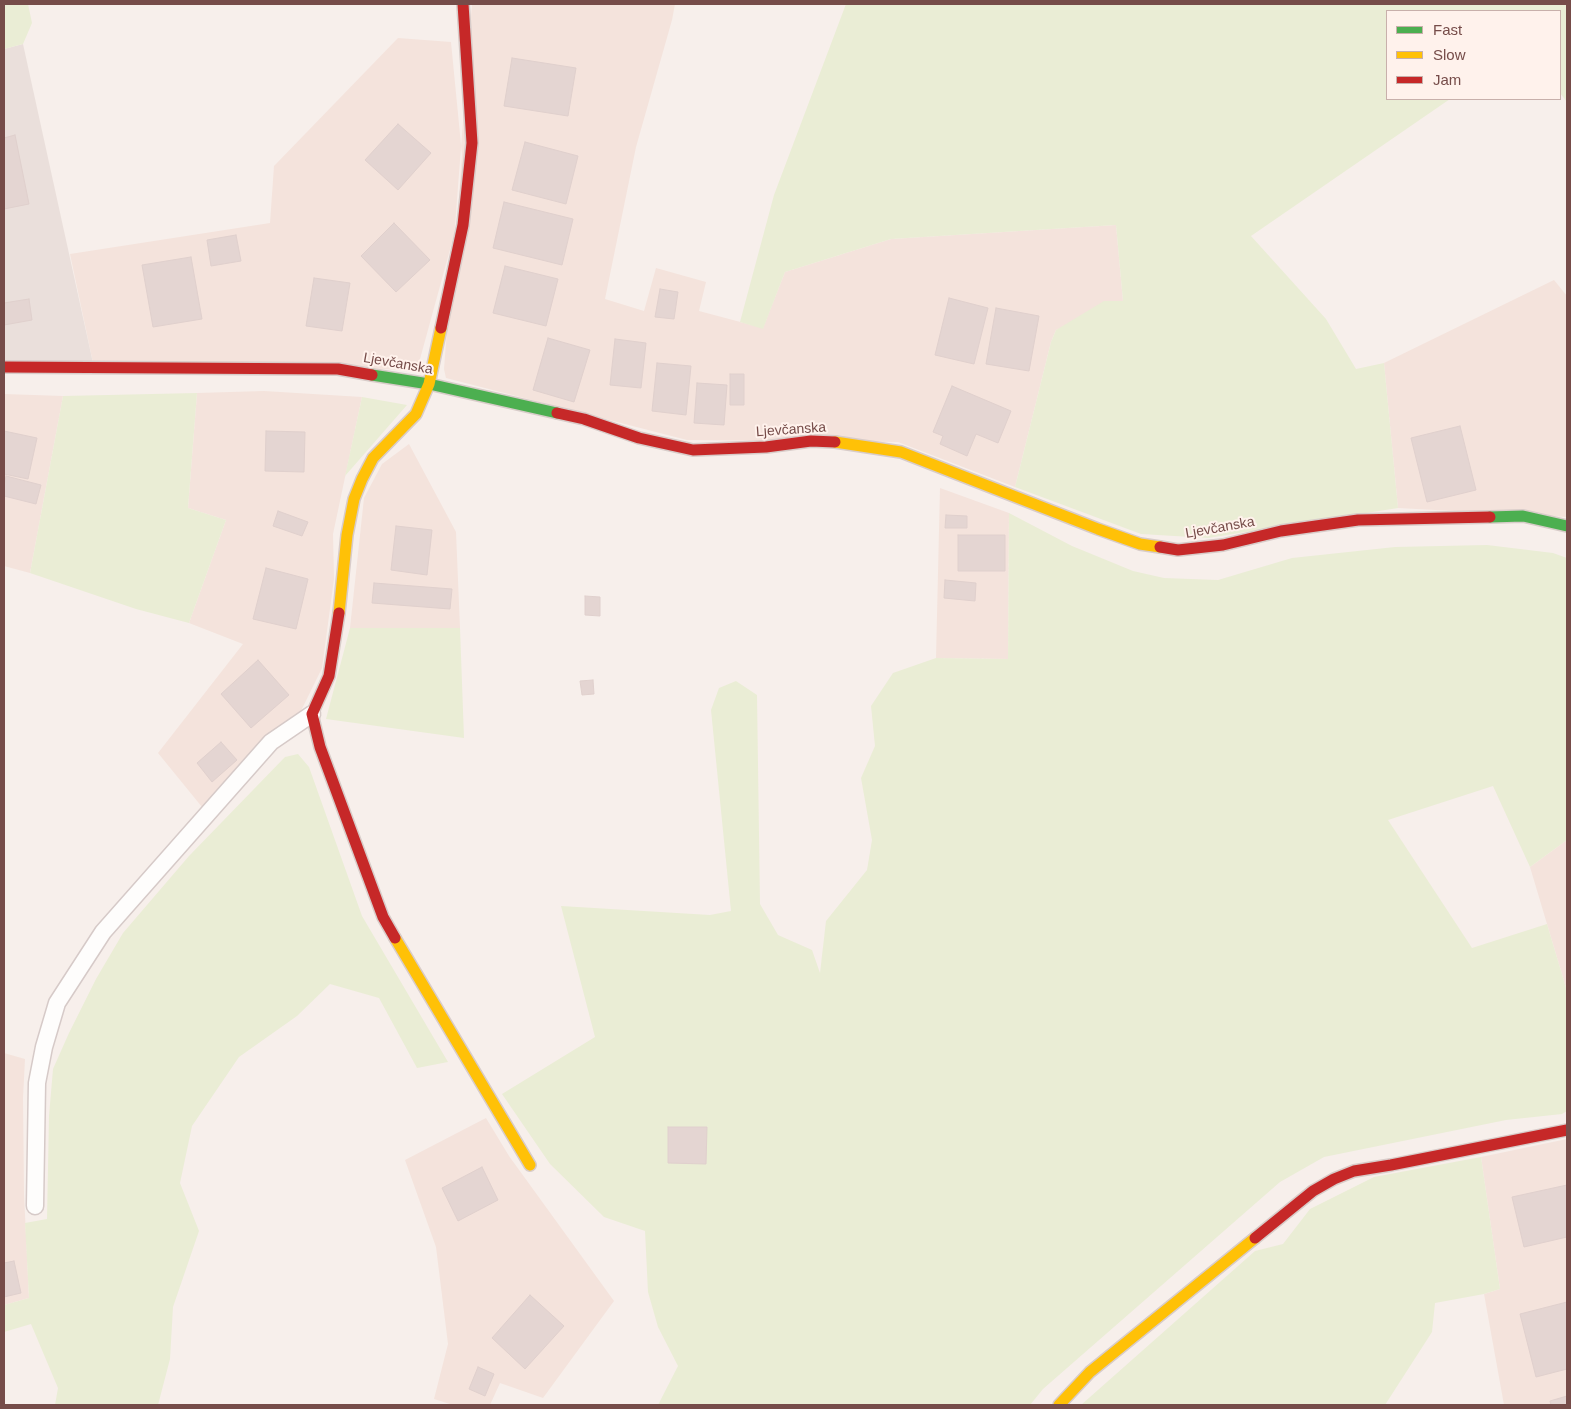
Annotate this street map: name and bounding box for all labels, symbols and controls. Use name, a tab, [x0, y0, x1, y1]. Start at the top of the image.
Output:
legend	[1386, 10, 1561, 100]
text: Fast	[1433, 21, 1462, 38]
text: Slow	[1433, 46, 1466, 63]
text: Jam	[1433, 71, 1461, 88]
street label: Ljevčanska	[362, 350, 434, 378]
street label: Ljevčanska	[755, 419, 827, 441]
street label: Ljevčanska	[1184, 514, 1256, 542]

